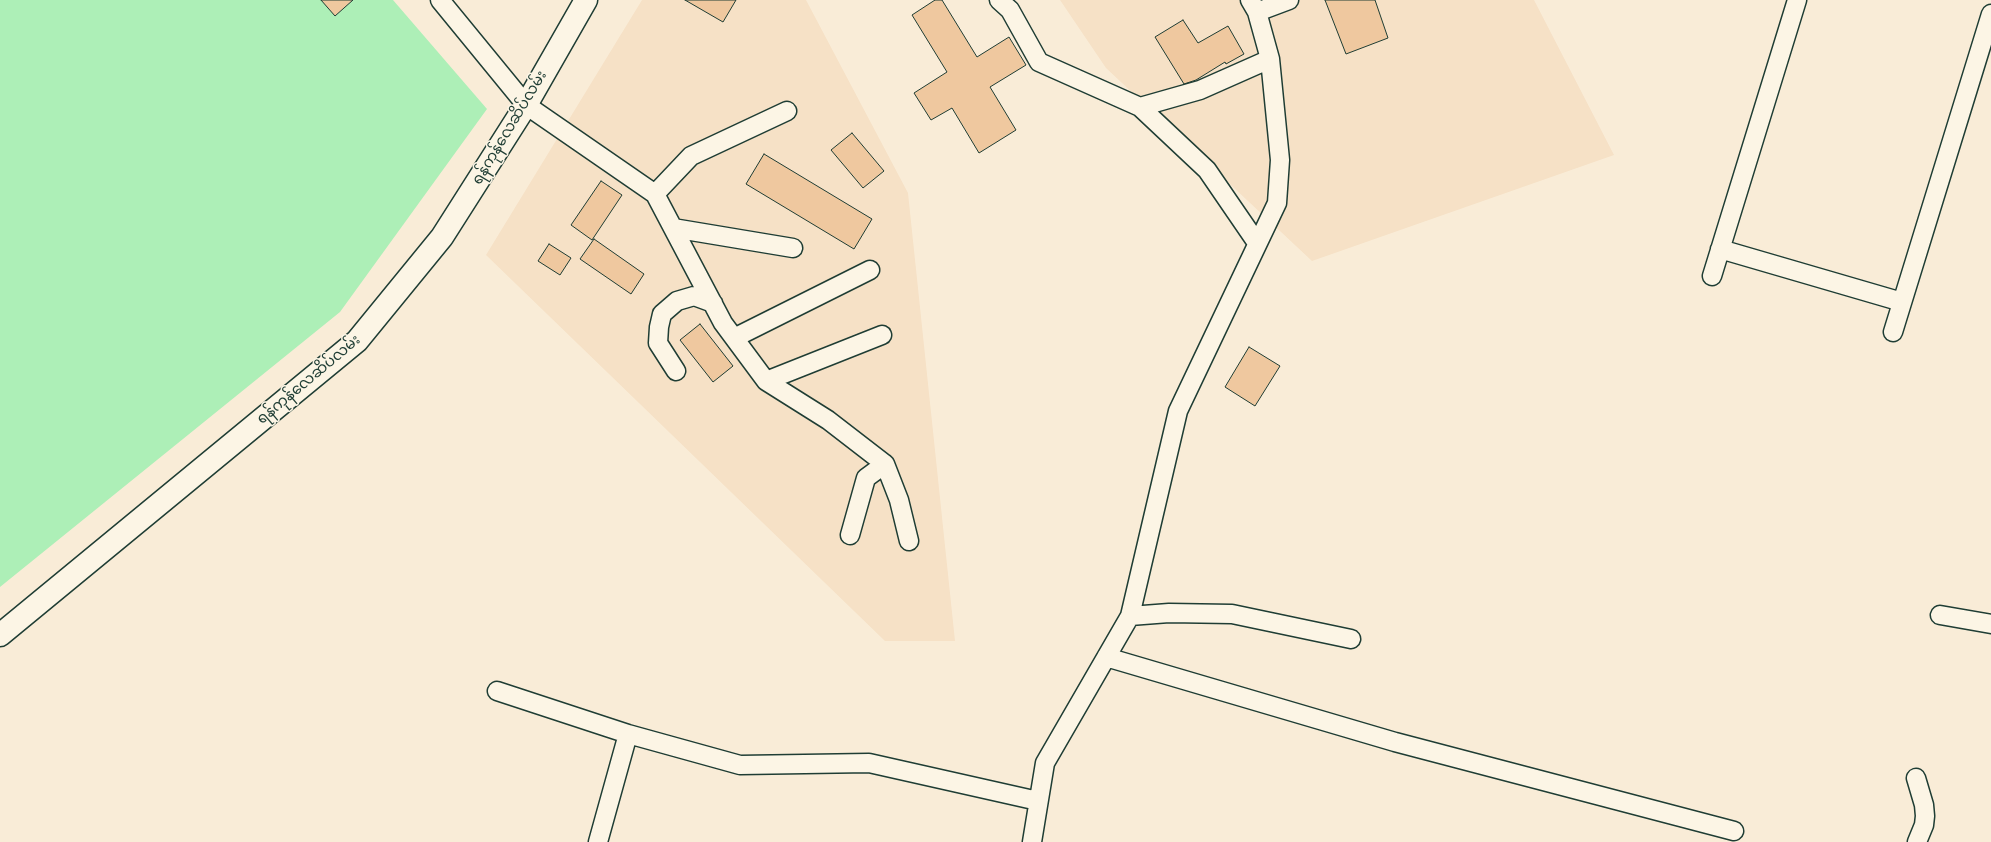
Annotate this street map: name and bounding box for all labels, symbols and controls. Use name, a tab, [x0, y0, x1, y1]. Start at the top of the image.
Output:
street label: ရန်ကုန်လေဆိပ်လမ်း	[469, 68, 551, 188]
street label: ရန်ကုန်လေဆိပ်လမ်း	[254, 331, 364, 429]

